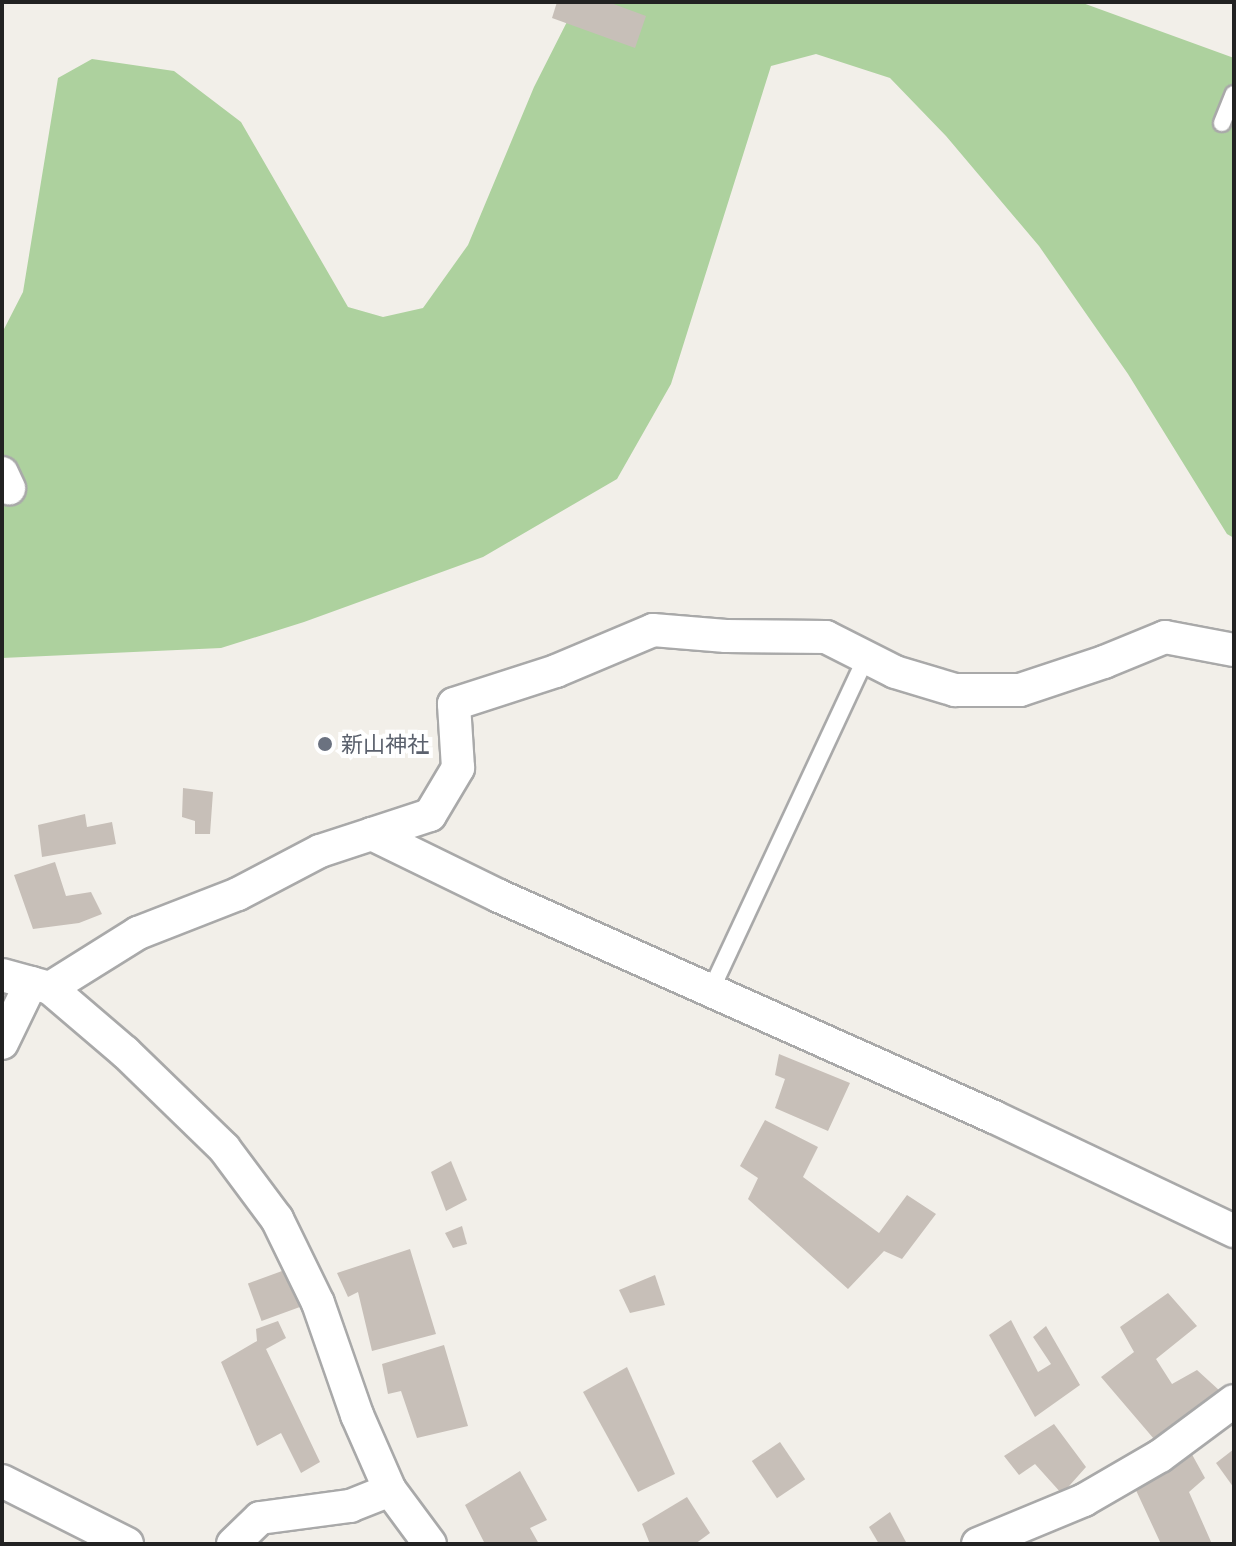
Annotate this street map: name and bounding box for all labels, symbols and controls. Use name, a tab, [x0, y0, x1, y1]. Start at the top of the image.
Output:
place label: 新山神社	[341, 731, 429, 757]
marker: 新山神社	[316, 735, 334, 753]

